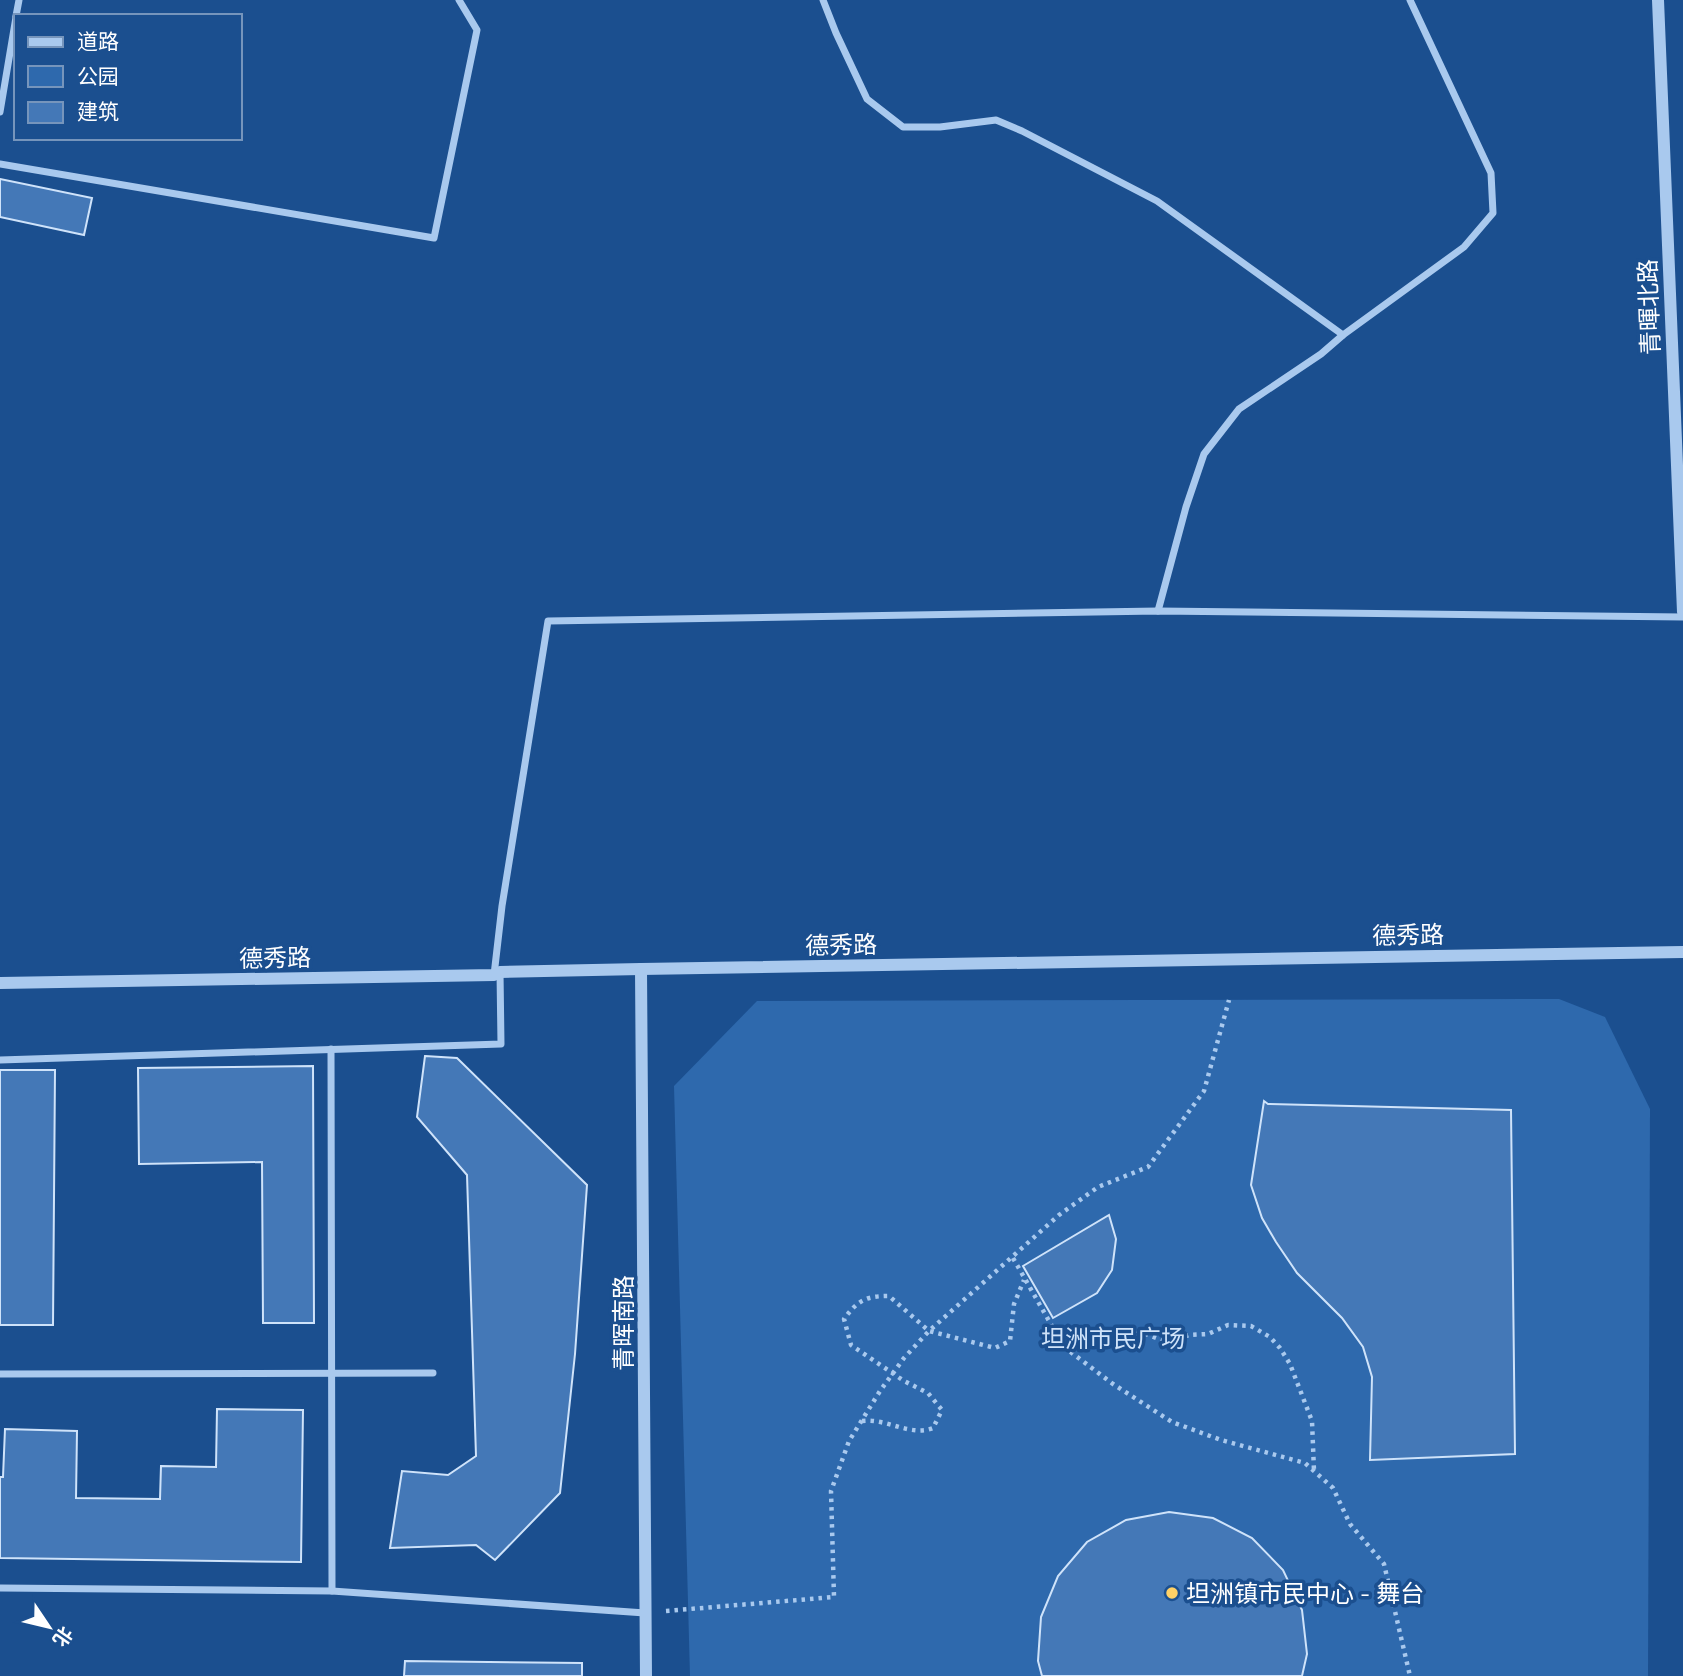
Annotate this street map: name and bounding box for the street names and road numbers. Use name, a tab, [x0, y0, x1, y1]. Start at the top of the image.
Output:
street label: 青暉北路	[1633, 259, 1665, 355]
street label: 德秀路	[1372, 920, 1444, 950]
street label: 德秀路	[805, 930, 877, 960]
street label: 德秀路	[239, 943, 311, 973]
street label: 青晖南路	[609, 1275, 638, 1371]

